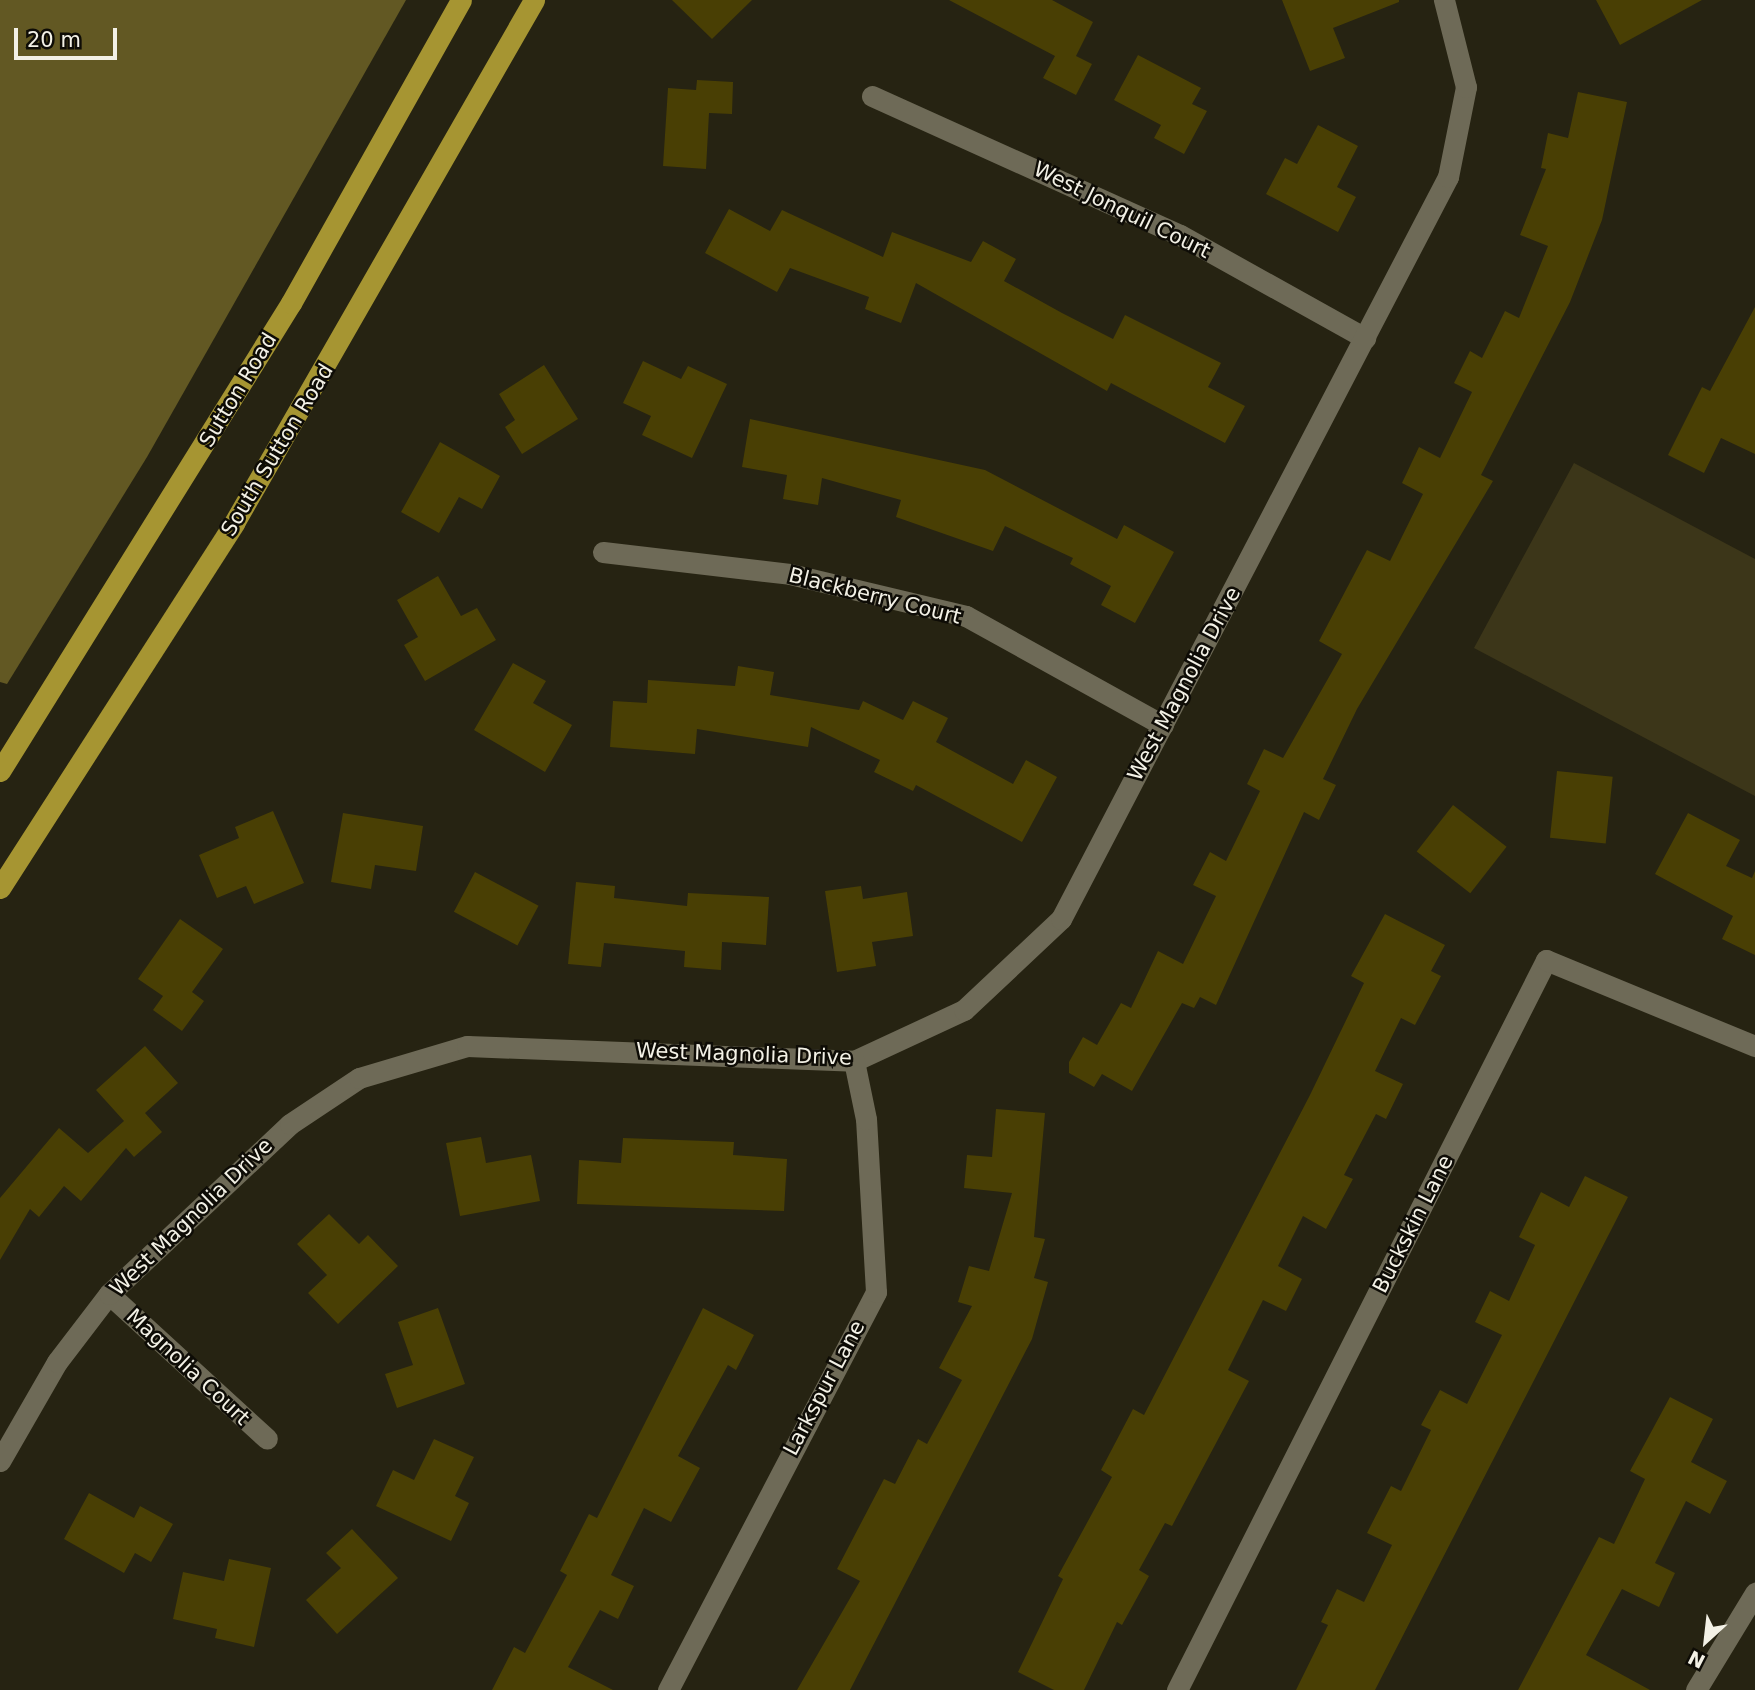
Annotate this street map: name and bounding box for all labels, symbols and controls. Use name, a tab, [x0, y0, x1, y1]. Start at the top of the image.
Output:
scale bar	[18, 14, 121, 58]
text: 20 m	[27, 28, 81, 52]
street label: West Jonquil Court	[1030, 156, 1214, 264]
street label: Sutton Road	[194, 328, 282, 452]
street label: South Sutton Road	[216, 359, 338, 541]
street label: Blackberry Court	[786, 562, 964, 630]
street label: West Magnolia Drive	[1122, 583, 1246, 785]
street label: West Magnolia Drive	[636, 1038, 852, 1070]
street label: West Magnolia Drive	[105, 1133, 277, 1301]
street label: Buckskin Lane	[1367, 1151, 1459, 1297]
street label: Magnolia Court	[121, 1303, 255, 1431]
street label: Larkspur Lane	[778, 1316, 870, 1460]
north arrow	[1671, 1606, 1741, 1676]
text: N	[1684, 1646, 1709, 1673]

